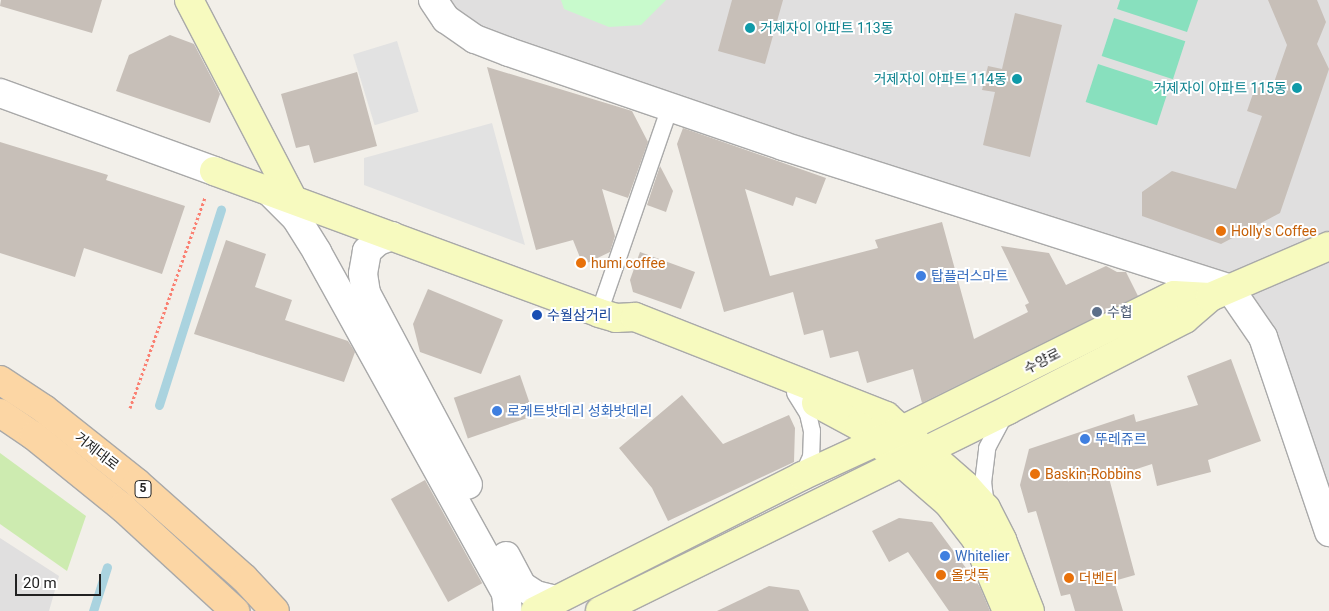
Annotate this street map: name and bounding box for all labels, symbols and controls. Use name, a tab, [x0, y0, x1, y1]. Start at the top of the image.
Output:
place label: 거제자이 아파트 113동	[760, 20, 894, 36]
marker: 거제자이 아파트 113동	[744, 22, 756, 34]
place label: 거제자이 아파트 114동	[873, 71, 1007, 87]
marker: 거제자이 아파트 114동	[1011, 73, 1023, 85]
place label: 거제자이 아파트 115동	[1153, 80, 1287, 96]
marker: 거제자이 아파트 115동	[1291, 82, 1303, 94]
place label: Holly's Coffee	[1231, 223, 1317, 239]
marker: Holly's Coffee	[1215, 225, 1227, 237]
place label: humi coffee	[591, 255, 665, 271]
marker: humi coffee	[575, 257, 587, 269]
place label: 탑플러스마트	[931, 268, 1008, 284]
marker: 탑플러스마트	[915, 270, 927, 282]
place label: 수협	[1107, 304, 1133, 320]
marker: 수협	[1091, 306, 1103, 318]
place label: 수월삼거리	[547, 307, 611, 323]
marker: 수월삼거리	[531, 309, 543, 321]
street label: 수양로	[1021, 345, 1063, 377]
place label: 로케트밧데리 성화밧데리	[507, 403, 652, 419]
marker: 로케트밧데리 성화밧데리	[491, 405, 503, 417]
street label: 거제대로	[72, 429, 122, 473]
place label: 뚜레쥬르	[1095, 431, 1147, 447]
marker: 뚜레쥬르	[1079, 433, 1091, 445]
place label: Baskin-Robbins	[1045, 466, 1141, 482]
marker: Baskin-Robbins	[1029, 468, 1041, 480]
road number: 5	[134, 479, 152, 498]
place label: Whitelier	[955, 548, 1010, 564]
marker: Whitelier	[939, 550, 951, 562]
scale bar	[18, 564, 104, 596]
place label: 올댓독	[951, 567, 990, 583]
marker: 올댓독	[935, 569, 947, 581]
place label: 더벤티	[1079, 570, 1118, 586]
marker: 더벤티	[1063, 572, 1075, 584]
text: 20 m	[23, 574, 57, 592]

